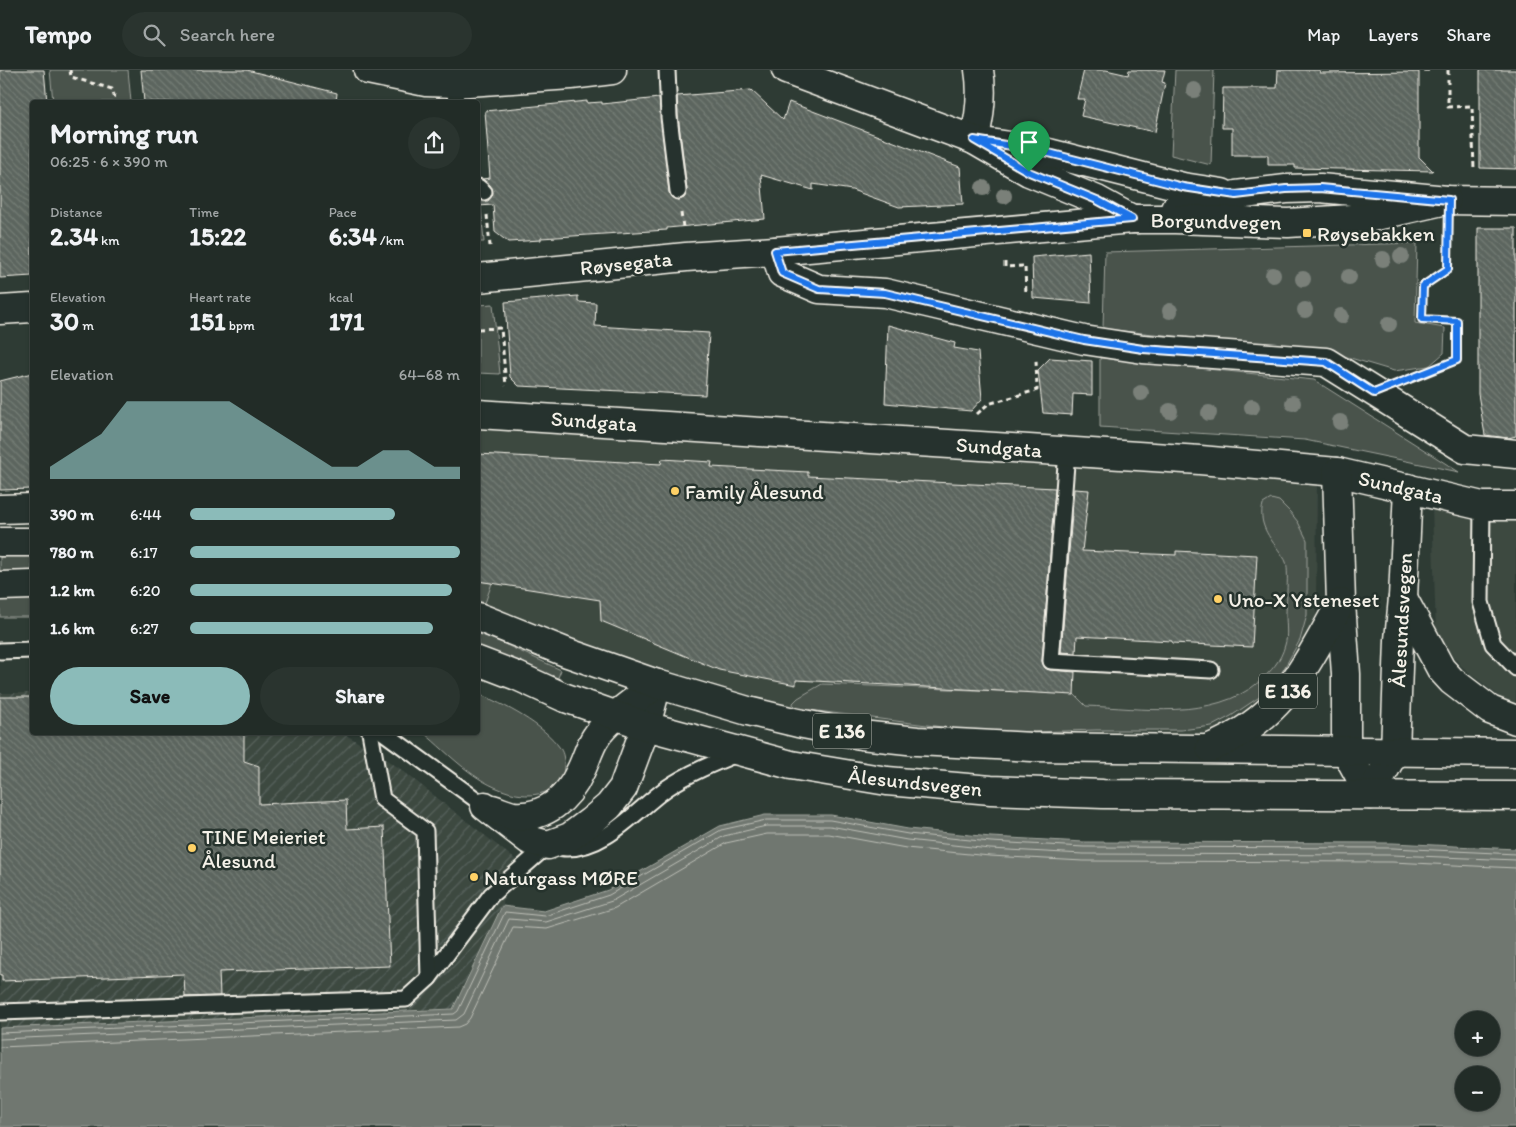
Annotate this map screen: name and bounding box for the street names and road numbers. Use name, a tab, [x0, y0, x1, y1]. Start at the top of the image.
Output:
street label: Borgundvegen	[1150, 207, 1282, 235]
street label: Røysegata	[579, 246, 673, 280]
street label: Sundgata	[550, 406, 638, 436]
street label: Sundgata	[955, 432, 1043, 462]
street label: Sundgata	[1356, 465, 1446, 509]
street label: Ålesundsvegen	[1385, 552, 1417, 688]
road number: E 136	[1259, 674, 1317, 708]
road number: E 136	[813, 714, 871, 748]
street label: Ålesundsvegen	[847, 763, 983, 801]

